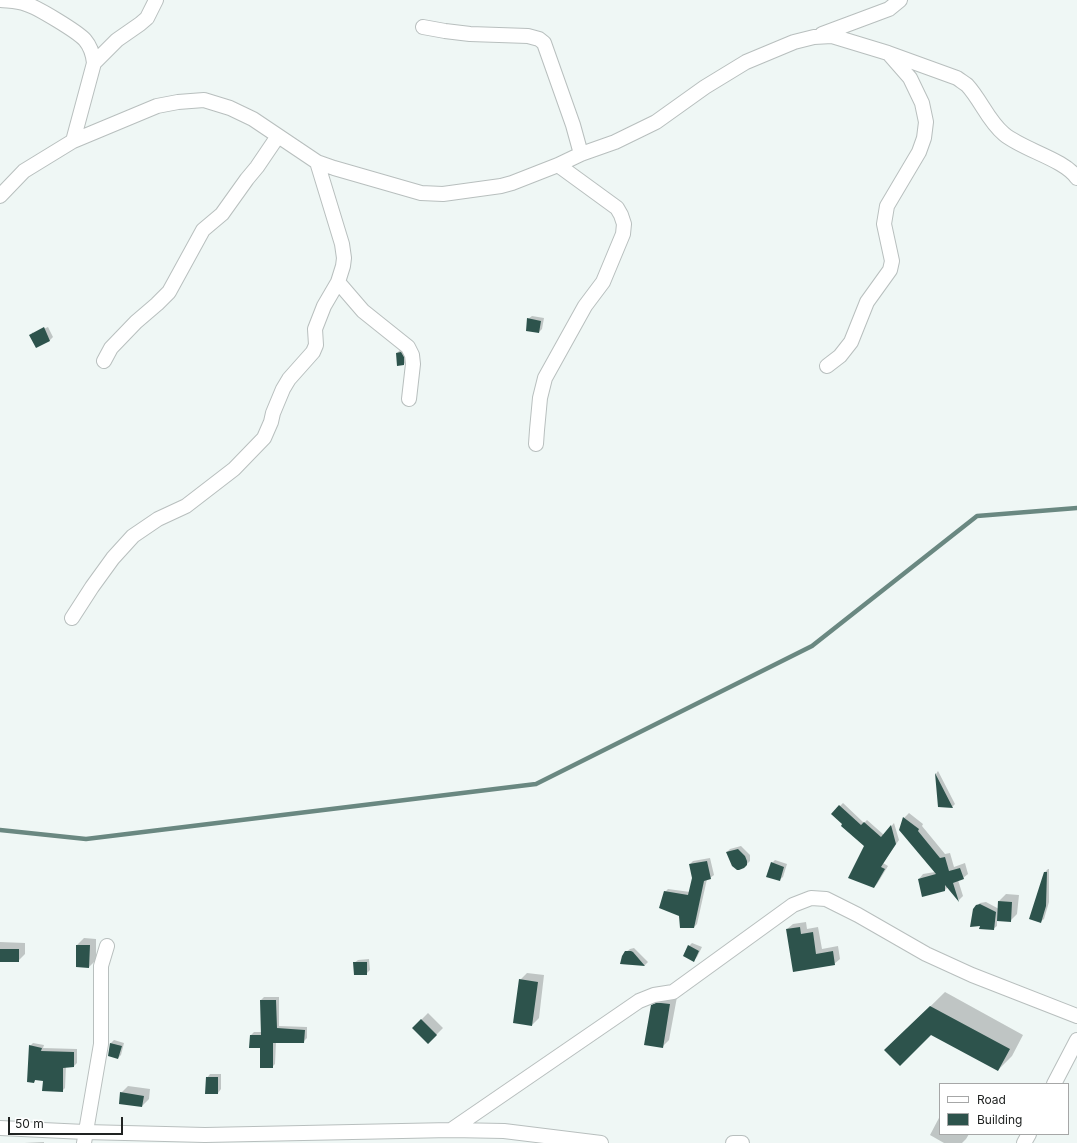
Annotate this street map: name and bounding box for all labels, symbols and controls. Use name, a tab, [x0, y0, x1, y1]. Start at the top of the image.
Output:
legend	[939, 1083, 1069, 1135]
text: Road	[977, 1092, 1006, 1107]
scale bar	[10, 1109, 125, 1135]
text: Building	[977, 1112, 1022, 1127]
text: 50 m	[15, 1116, 44, 1131]

